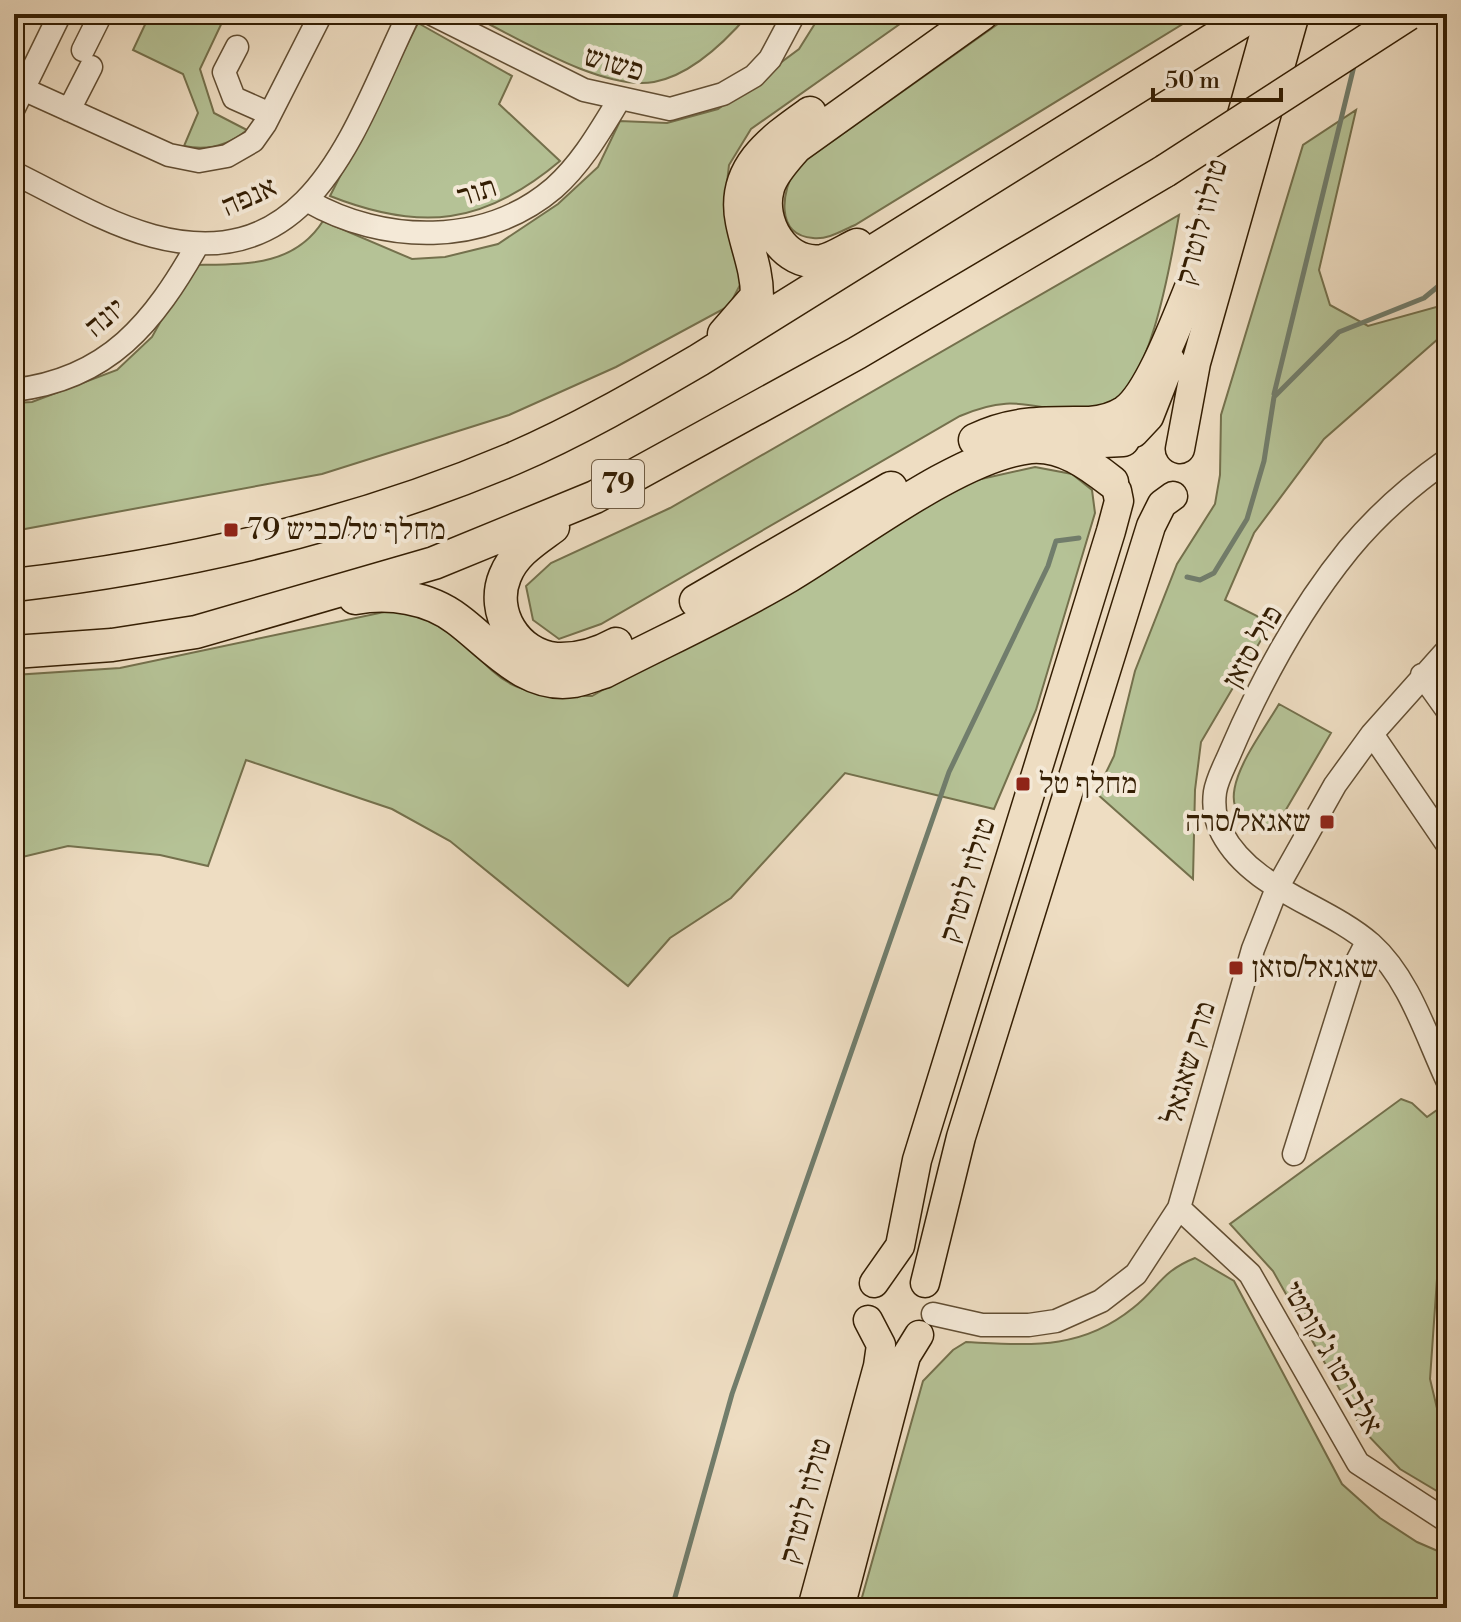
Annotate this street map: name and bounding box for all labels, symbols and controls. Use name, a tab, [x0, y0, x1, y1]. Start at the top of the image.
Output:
street label: פשוש	[580, 37, 648, 91]
scale bar	[1153, 52, 1281, 102]
text: 50 m	[1165, 66, 1220, 96]
street label: טולוז לוטרק	[1167, 155, 1237, 289]
street label: אנפה	[215, 168, 283, 226]
street label: תור	[453, 168, 501, 216]
street label: יונה	[77, 290, 133, 346]
road number: 79	[592, 460, 644, 508]
place label: מחלף טל/כביש 79	[247, 511, 446, 549]
marker: מחלף טל/כביש 79	[222, 521, 240, 539]
street label: פול סזאן	[1214, 599, 1292, 695]
place label: מחלף טל	[1039, 765, 1137, 803]
marker: מחלף טל	[1014, 775, 1032, 793]
place label: שאגאל/סרה	[1185, 803, 1311, 841]
street label: טולוז לוטרק	[931, 813, 1005, 947]
marker: שאגאל/סרה	[1318, 813, 1336, 831]
place label: שאגאל/סזאן	[1252, 949, 1378, 987]
marker: שאגאל/סזאן	[1227, 959, 1245, 977]
street label: מרק שאגאל	[1153, 997, 1225, 1129]
street label: אלברטו ג'קומטי	[1273, 1275, 1391, 1441]
street label: טולוז לוטרק	[771, 1434, 841, 1568]

